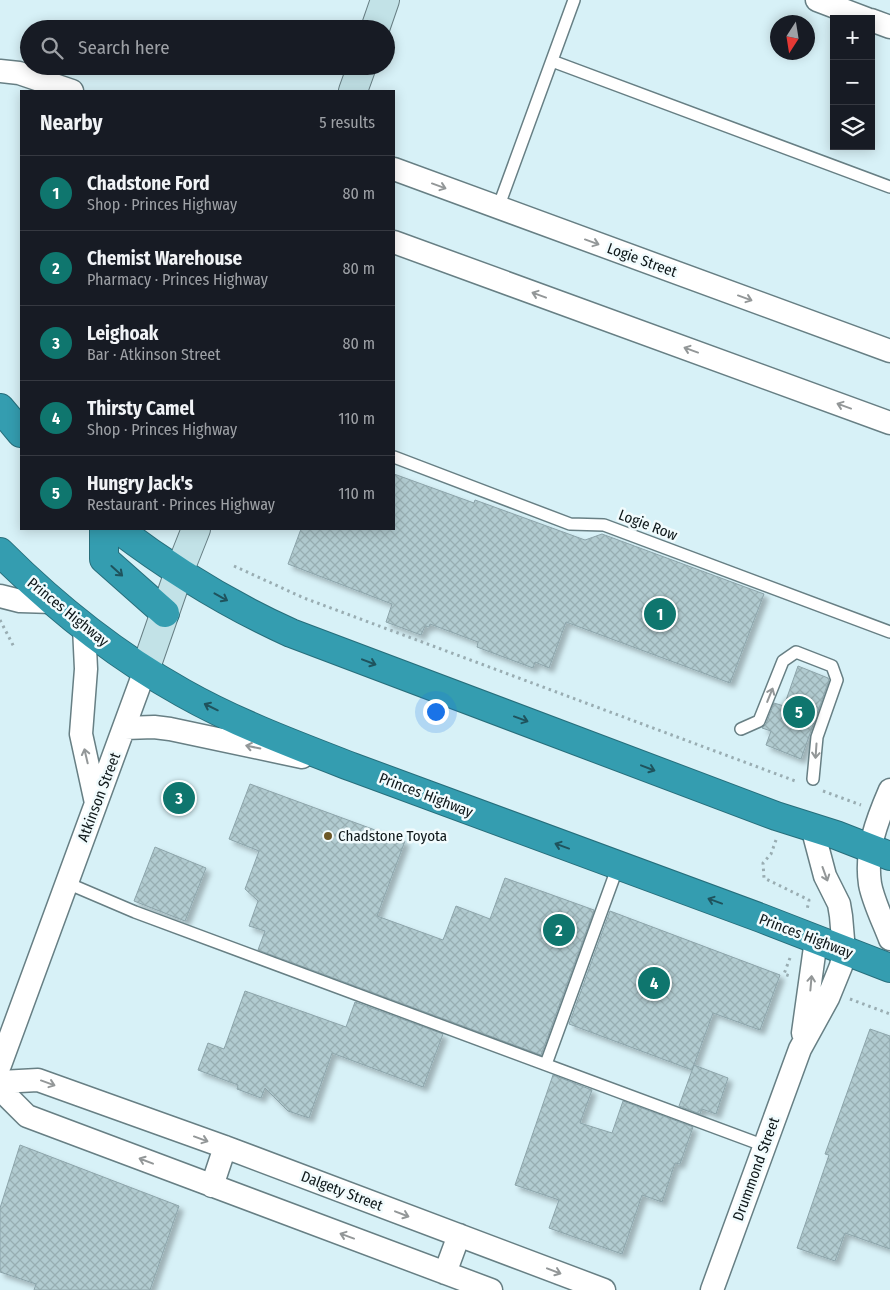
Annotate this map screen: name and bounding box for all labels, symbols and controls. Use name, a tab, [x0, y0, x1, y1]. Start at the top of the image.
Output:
north arrow	[770, 15, 815, 60]
map controls	[830, 15, 875, 150]
button: +	[830, 15, 875, 60]
search box	[20, 20, 395, 75]
icon: search	[38, 34, 66, 62]
text: Search here	[78, 36, 170, 59]
button: −	[830, 60, 875, 105]
button: layers	[830, 105, 875, 150]
text: Nearby	[40, 110, 102, 136]
text: 5 results	[319, 113, 375, 132]
text: Chadstone Ford	[87, 172, 210, 195]
one-way arrow	[431, 182, 447, 191]
text: 1	[53, 184, 59, 203]
text: 80 m	[343, 184, 375, 203]
text: Shop · Princes Highway	[87, 195, 237, 214]
one-way arrow	[584, 238, 599, 247]
street label: Logie Street	[605, 239, 679, 281]
text: Chemist Warehouse	[87, 247, 242, 270]
text: 2	[52, 259, 60, 278]
text: 80 m	[343, 259, 375, 278]
text: Pharmacy · Princes Highway	[87, 270, 268, 289]
one-way arrow	[532, 290, 547, 299]
one-way arrow	[736, 294, 752, 303]
text: Leighoak	[87, 322, 159, 345]
text: 3	[52, 334, 60, 353]
text: 80 m	[343, 334, 375, 353]
text: Bar · Atkinson Street	[87, 345, 220, 364]
one-way arrow	[684, 345, 700, 354]
text: Thirsty Camel	[87, 397, 194, 420]
one-way arrow	[837, 401, 852, 410]
text: 4	[52, 409, 60, 428]
text: 110 m	[338, 409, 375, 428]
text: Shop · Princes Highway	[87, 420, 237, 439]
text: Hungry Jack's	[87, 472, 193, 495]
text: 5	[52, 484, 60, 503]
text: 110 m	[338, 484, 375, 503]
text: Restaurant · Princes Highway	[87, 495, 275, 514]
street label: Logie Row	[616, 506, 680, 545]
one-way arrow	[111, 566, 124, 577]
street label: Princes Highway	[24, 574, 112, 650]
one-way arrow	[213, 592, 228, 602]
pin: 1	[644, 595, 676, 633]
one-way arrow	[361, 658, 376, 668]
one-way arrow	[766, 688, 775, 703]
pin: 5	[783, 693, 815, 731]
your location	[423, 699, 449, 725]
one-way arrow	[204, 702, 219, 711]
one-way arrow	[513, 715, 529, 724]
one-way arrow	[245, 741, 261, 751]
one-way arrow	[811, 743, 820, 759]
one-way arrow	[81, 748, 90, 764]
street label: Atkinson Street	[74, 750, 124, 844]
one-way arrow	[640, 763, 655, 773]
street label: Princes Highway	[376, 769, 476, 821]
pin: 3	[163, 779, 195, 817]
place label: Chadstone Toyota	[338, 827, 447, 845]
marker: Chadstone Toyota	[322, 830, 334, 842]
one-way arrow	[555, 841, 571, 850]
one-way arrow	[821, 866, 830, 881]
one-way arrow	[708, 896, 723, 905]
street label: Princes Highway	[756, 910, 856, 962]
pin: 2	[543, 911, 575, 949]
pin: 4	[638, 964, 670, 1002]
one-way arrow	[806, 975, 815, 991]
one-way arrow	[40, 1079, 55, 1088]
street label: Drummond Street	[729, 1115, 783, 1223]
one-way arrow	[193, 1135, 208, 1144]
one-way arrow	[138, 1156, 154, 1165]
street label: Dalgety Street	[299, 1167, 385, 1215]
one-way arrow	[394, 1210, 409, 1219]
one-way arrow	[340, 1231, 355, 1240]
one-way arrow	[546, 1267, 561, 1276]

